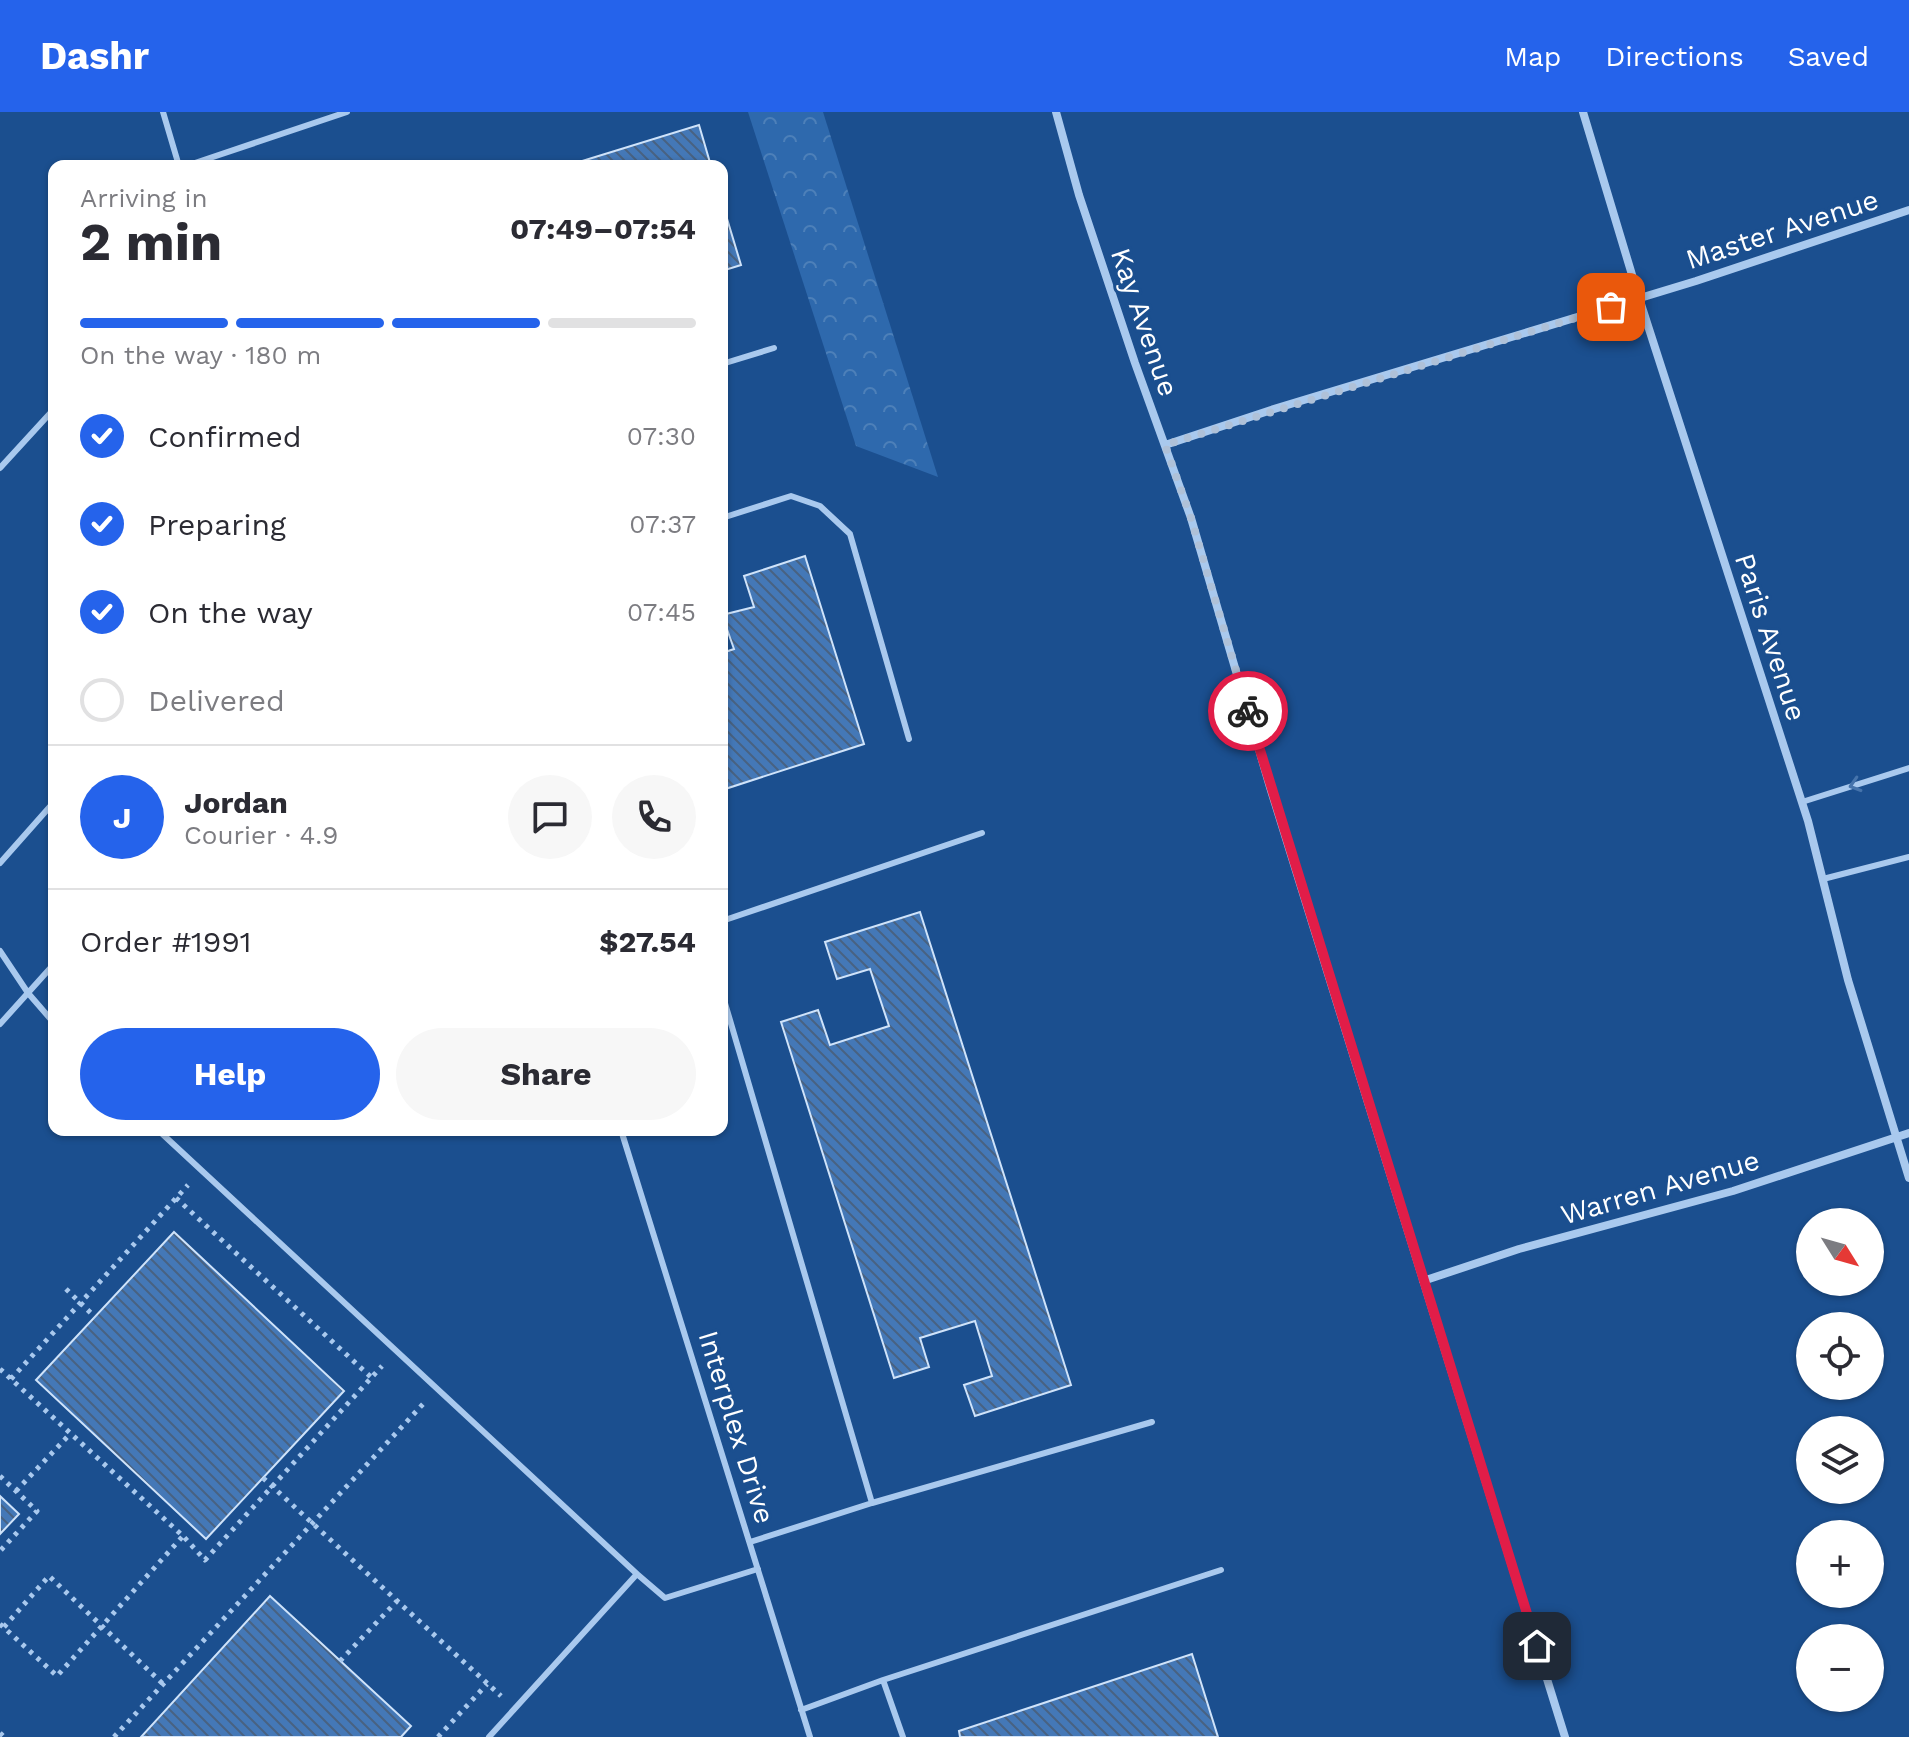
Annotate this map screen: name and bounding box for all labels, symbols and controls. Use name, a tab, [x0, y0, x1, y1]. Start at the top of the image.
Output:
text: Dashr	[40, 34, 149, 78]
text: Map	[1504, 40, 1561, 73]
text: Directions	[1605, 40, 1744, 73]
text: Saved	[1788, 40, 1869, 73]
text: Arriving in	[80, 183, 208, 213]
street label: Master Avenue	[1682, 183, 1883, 276]
text: 07:49–07:54	[510, 211, 696, 246]
text: 2 min	[80, 212, 222, 273]
street label: Kay Avenue	[1104, 244, 1185, 400]
pin	[1577, 273, 1645, 341]
icon: bag	[1589, 285, 1633, 329]
text: On the way · 180 m	[80, 340, 321, 370]
icon: check	[80, 414, 124, 458]
text: Confirmed	[148, 419, 302, 454]
text: 07:30	[627, 421, 696, 451]
icon: check	[80, 502, 124, 546]
text: Preparing	[148, 507, 286, 542]
text: 07:37	[629, 509, 696, 539]
street label: Paris Avenue	[1728, 549, 1813, 725]
icon: check	[80, 590, 124, 634]
text: On the way	[148, 595, 313, 630]
text: 07:45	[627, 597, 696, 627]
courier	[1208, 671, 1288, 751]
text: Delivered	[148, 683, 285, 718]
icon: bike	[1226, 689, 1270, 733]
button: chat	[508, 775, 592, 859]
button: phone	[612, 775, 696, 859]
one-way arrow	[1849, 776, 1863, 792]
text: Jordan	[184, 785, 288, 820]
text: J	[113, 800, 131, 835]
text: Courier · 4.9	[184, 820, 338, 850]
text: Order #1991	[80, 924, 252, 959]
text: $27.54	[599, 924, 696, 959]
button: Help	[80, 1028, 380, 1120]
button: Share	[396, 1028, 696, 1120]
street label: Warren Avenue	[1557, 1143, 1763, 1232]
north arrow	[1796, 1208, 1884, 1296]
map controls	[1796, 1208, 1884, 1712]
button: locate	[1796, 1312, 1884, 1400]
street label: Interplex Drive	[692, 1327, 782, 1528]
button: layers	[1796, 1416, 1884, 1504]
button: +	[1796, 1520, 1884, 1608]
pin	[1503, 1612, 1571, 1680]
icon: home	[1515, 1624, 1559, 1668]
button: −	[1796, 1624, 1884, 1712]

